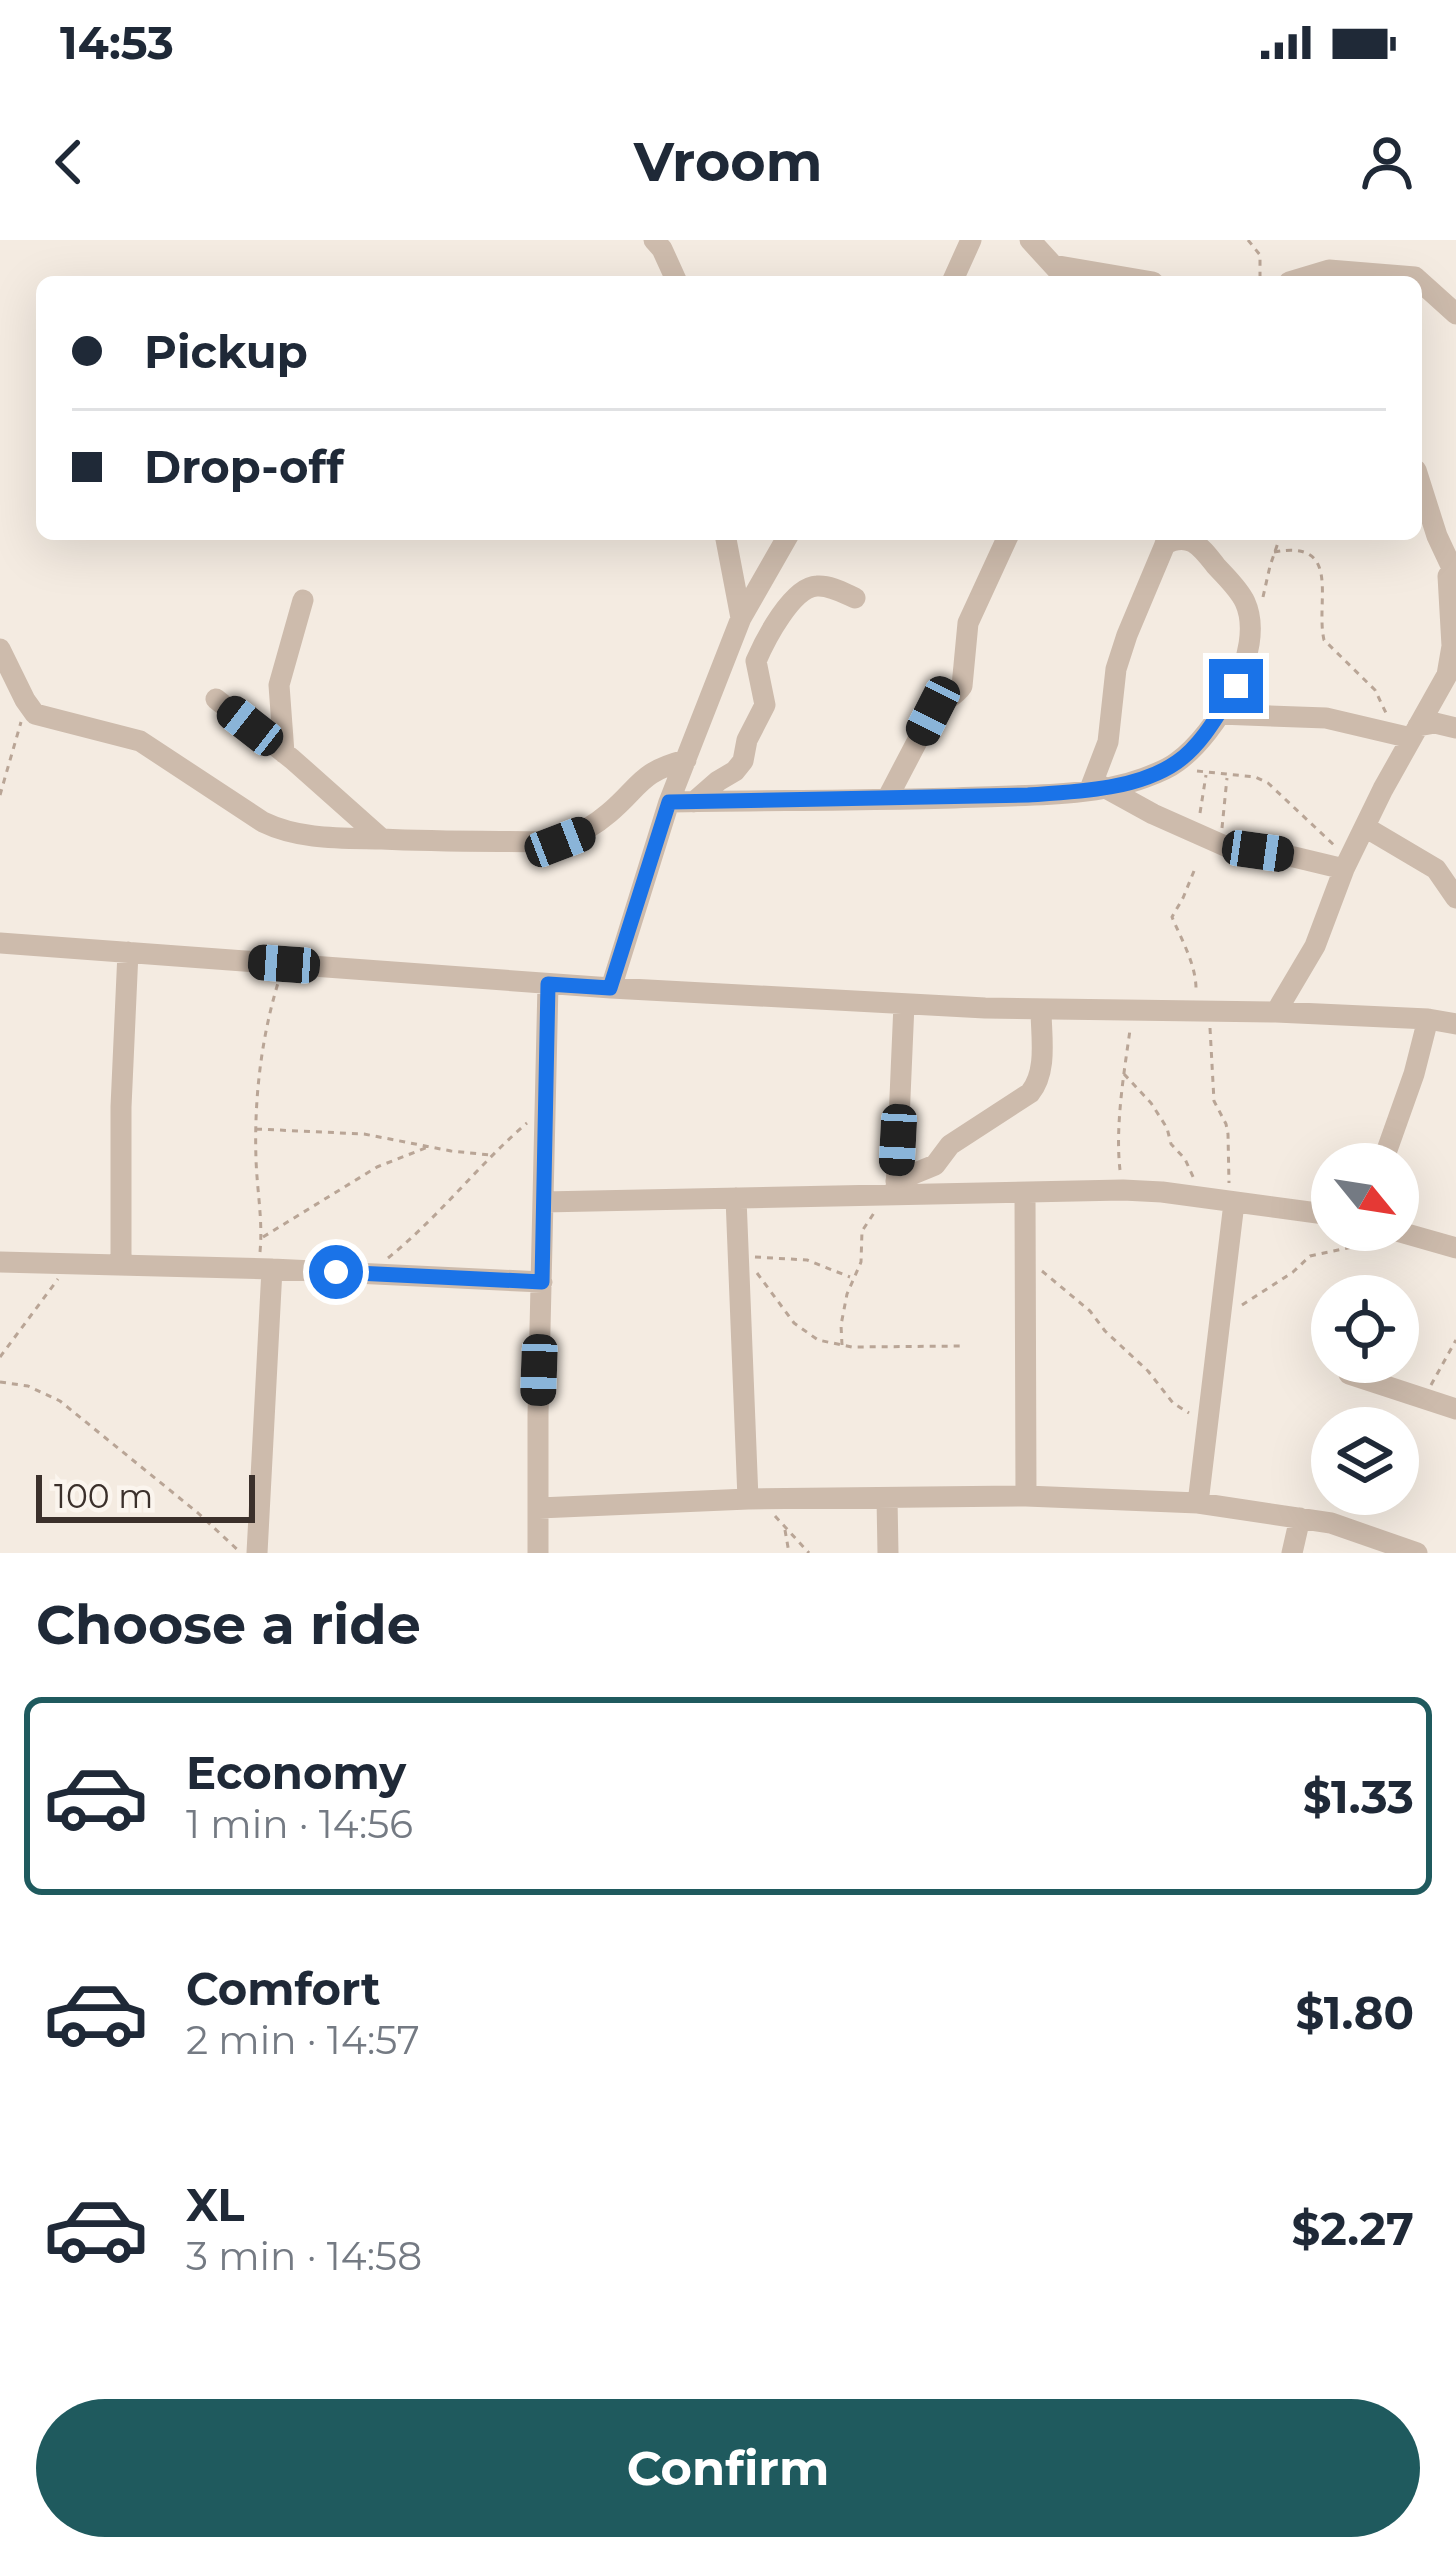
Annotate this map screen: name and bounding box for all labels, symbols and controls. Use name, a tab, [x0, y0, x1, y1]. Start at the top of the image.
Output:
text: 14:53	[60, 15, 174, 70]
icon: back	[36, 129, 102, 195]
text: Vroom	[634, 129, 822, 195]
icon: person	[1354, 129, 1420, 195]
text: Pickup	[144, 324, 308, 379]
text: Drop-off	[144, 439, 344, 494]
route end	[1209, 659, 1263, 713]
car	[901, 671, 965, 751]
car	[211, 690, 289, 762]
car	[520, 812, 600, 872]
car	[1220, 828, 1296, 874]
car	[247, 944, 321, 984]
car	[878, 1103, 918, 1177]
north arrow	[1311, 1143, 1419, 1251]
map controls	[1311, 1143, 1419, 1515]
route start	[309, 1245, 363, 1299]
button: locate	[1311, 1275, 1419, 1383]
car	[520, 1333, 558, 1407]
button: layers	[1311, 1407, 1419, 1515]
scale bar	[36, 1469, 255, 1522]
text: 100 m	[54, 1476, 153, 1516]
text: Choose a ride	[36, 1592, 421, 1658]
icon: car	[42, 1742, 150, 1850]
text: Economy	[186, 1745, 406, 1800]
text: $1.33	[1303, 1769, 1414, 1824]
text: 1 min · 14:56	[186, 1800, 413, 1848]
icon: car	[42, 1958, 150, 2066]
text: Comfort	[186, 1961, 381, 2016]
text: $1.80	[1296, 1985, 1414, 2040]
text: 2 min · 14:57	[186, 2016, 420, 2064]
icon: car	[42, 2174, 150, 2282]
text: XL	[186, 2177, 244, 2232]
text: $2.27	[1292, 2201, 1414, 2256]
text: 3 min · 14:58	[186, 2232, 422, 2280]
button: Confirm	[36, 2399, 1420, 2537]

